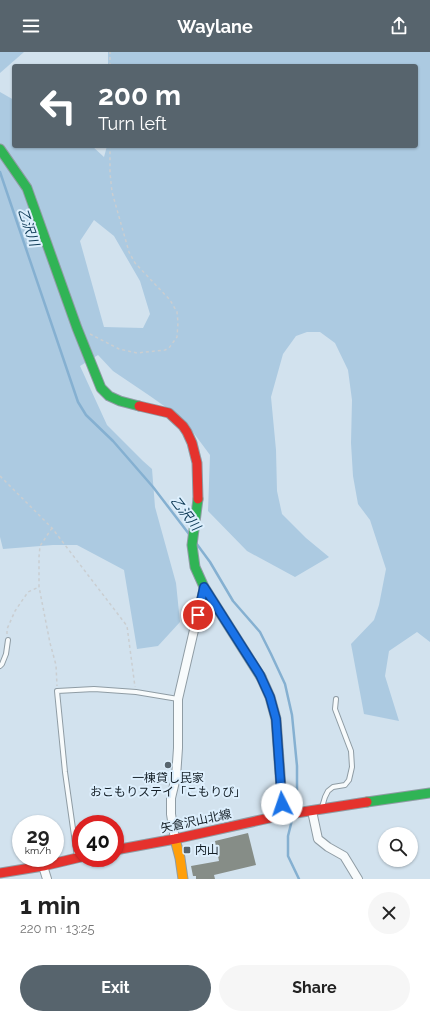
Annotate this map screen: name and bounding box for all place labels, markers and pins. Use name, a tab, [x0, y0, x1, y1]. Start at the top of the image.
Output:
pin	[181, 598, 215, 632]
marker: 一棟貸し民家 おこもりステイ「こもりび」	[163, 760, 173, 770]
place label: 一棟貸し民家 おこもりステイ「こもりび」	[90, 771, 246, 799]
place label: 内山	[195, 843, 219, 857]
marker: 内山	[182, 845, 192, 855]

